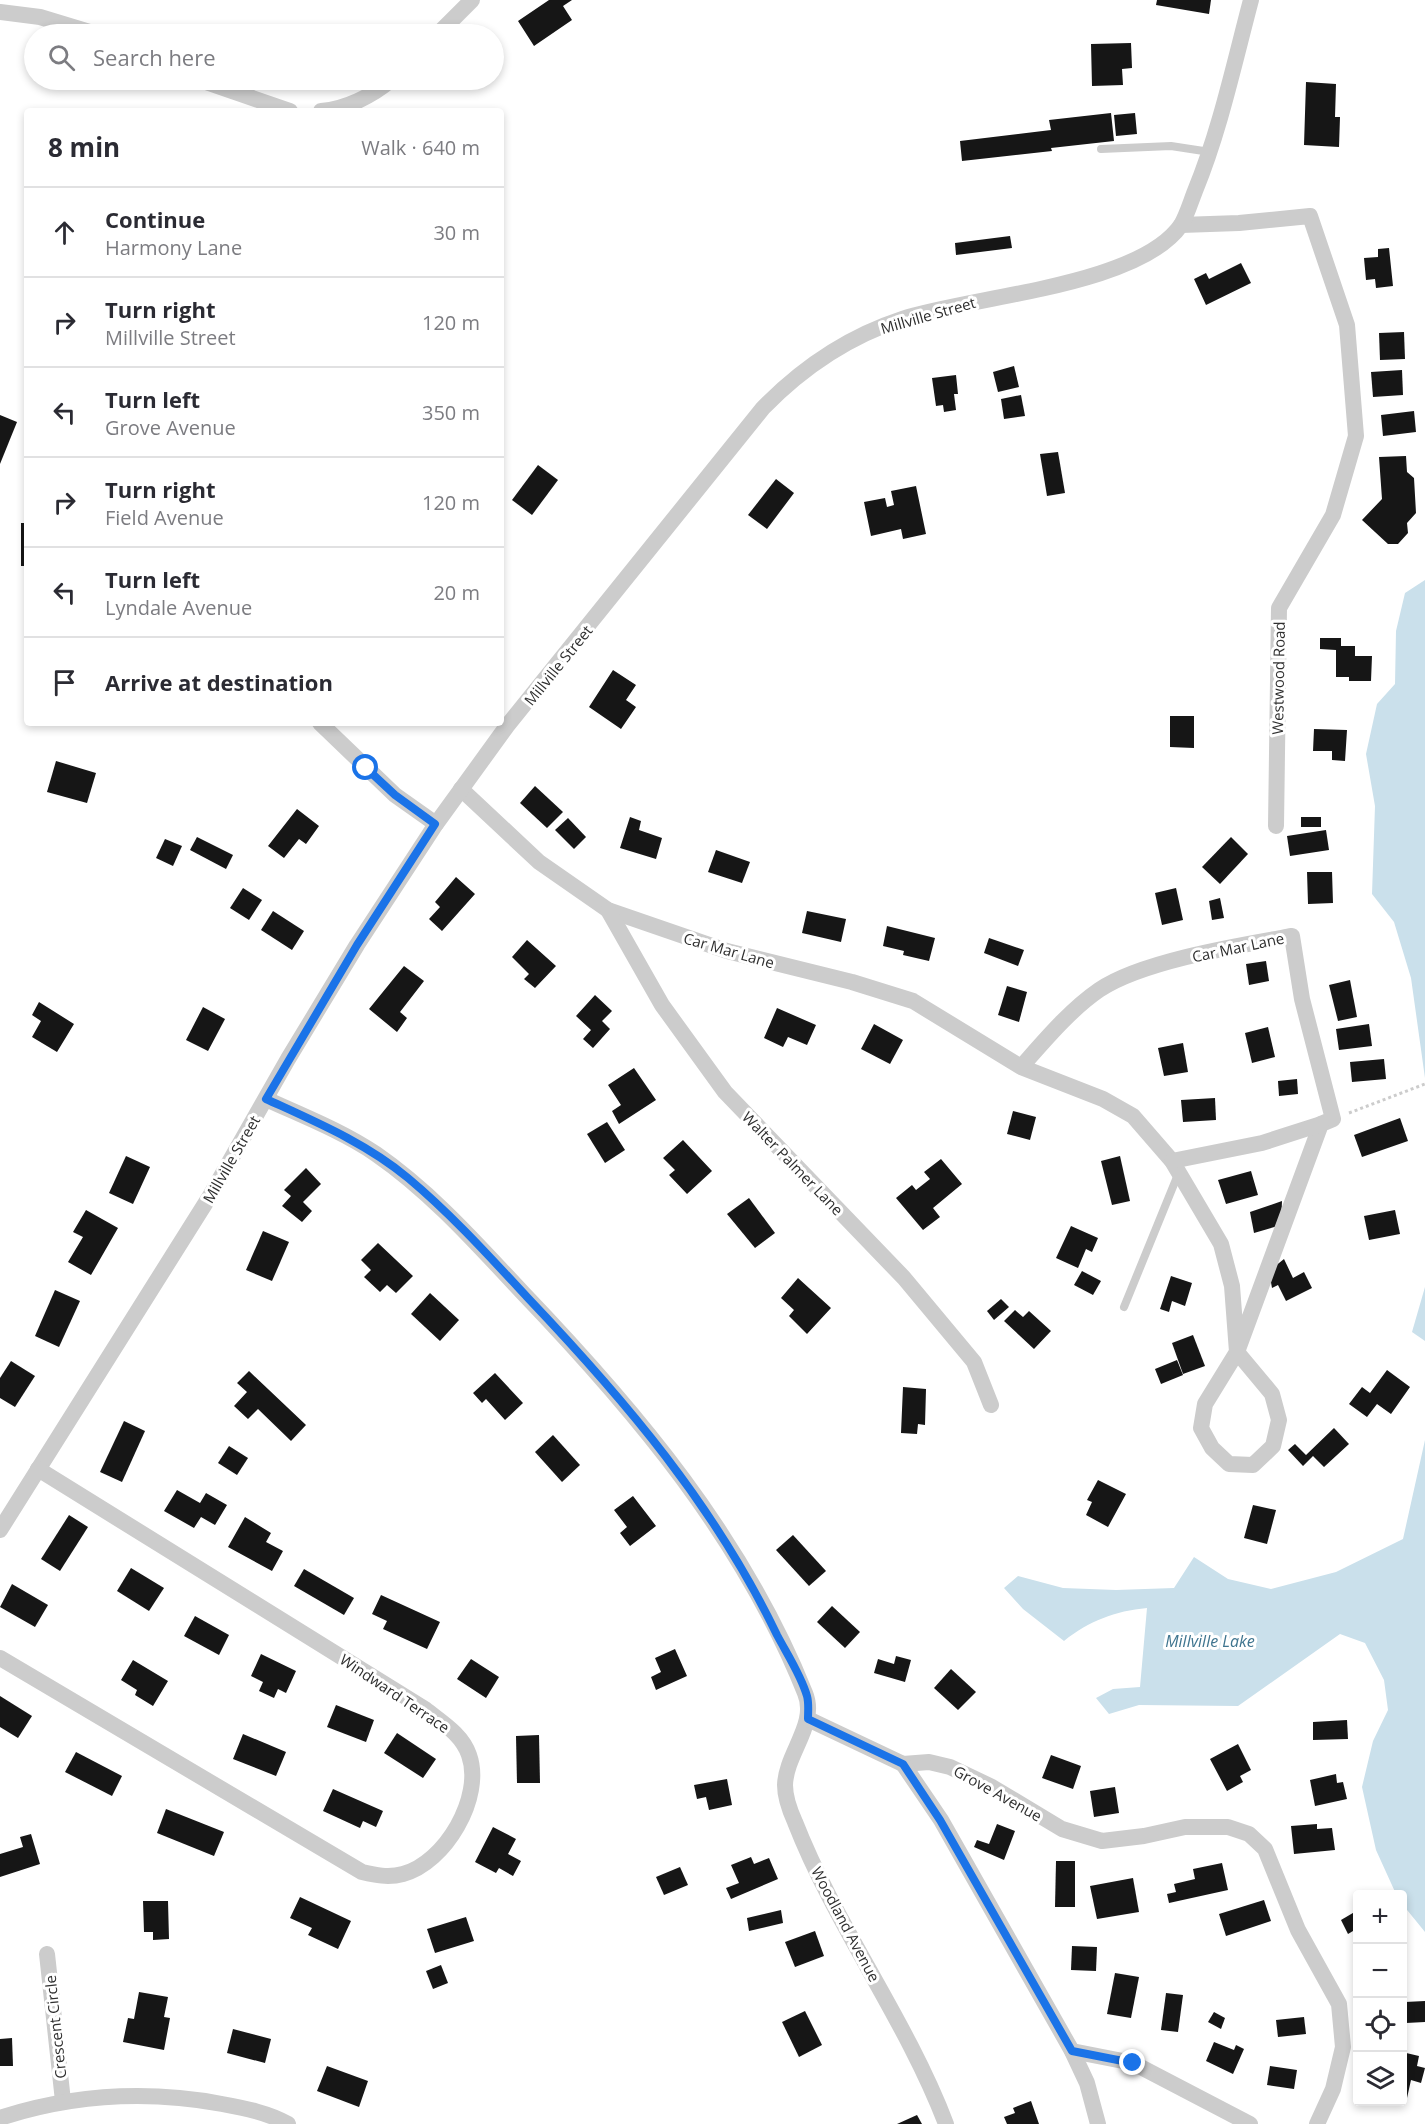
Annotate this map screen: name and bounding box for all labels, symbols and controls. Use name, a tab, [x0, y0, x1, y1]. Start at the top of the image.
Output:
search box	[24, 24, 504, 90]
icon: search	[45, 41, 78, 74]
text: Search here	[93, 42, 216, 72]
text: 8 min	[48, 129, 120, 165]
text: Walk · 640 m	[361, 134, 480, 161]
text: Continue	[105, 204, 205, 234]
icon: ahead	[48, 216, 81, 249]
text: 30 m	[433, 219, 480, 246]
text: Harmony Lane	[105, 234, 242, 261]
street label: Millville Street	[878, 292, 978, 338]
text: Turn right	[105, 294, 216, 324]
icon: right	[48, 306, 81, 339]
text: 120 m	[422, 309, 480, 336]
text: Millville Street	[105, 324, 236, 351]
text: Turn left	[105, 384, 200, 414]
icon: left	[48, 396, 81, 429]
text: 350 m	[422, 399, 480, 426]
text: Grove Avenue	[105, 414, 236, 441]
text: Turn right	[105, 474, 216, 504]
icon: right	[48, 486, 81, 519]
text: 120 m	[422, 489, 480, 516]
text: Field Avenue	[105, 504, 224, 531]
text: Turn left	[105, 564, 200, 594]
icon: left	[48, 576, 81, 609]
text: 20 m	[433, 579, 480, 606]
text: Lyndale Avenue	[105, 594, 252, 621]
street label: Millville Street	[519, 621, 597, 709]
street label: Westwood Road	[1267, 621, 1289, 735]
icon: arrive	[48, 666, 81, 699]
text: Arrive at destination	[105, 667, 333, 697]
route start	[352, 754, 378, 780]
street label: Car Mar Lane	[681, 928, 777, 972]
street label: Car Mar Lane	[1190, 928, 1286, 966]
street label: Walter Palmer Lane	[738, 1107, 848, 1219]
street label: Millville Street	[198, 1112, 264, 1206]
water label: Millville Lake	[1165, 1630, 1255, 1652]
street label: Windward Terrace	[336, 1649, 454, 1737]
street label: Grove Avenue	[950, 1760, 1046, 1826]
street label: Woodland Avenue	[807, 1863, 885, 1985]
map controls	[1353, 1890, 1407, 2106]
button: +	[1353, 1890, 1407, 1944]
button: −	[1353, 1944, 1407, 1998]
street label: Crescent Circle	[40, 1974, 70, 2080]
button: locate	[1353, 1998, 1407, 2052]
route end	[1119, 2049, 1145, 2075]
button: layers	[1353, 2052, 1407, 2106]

